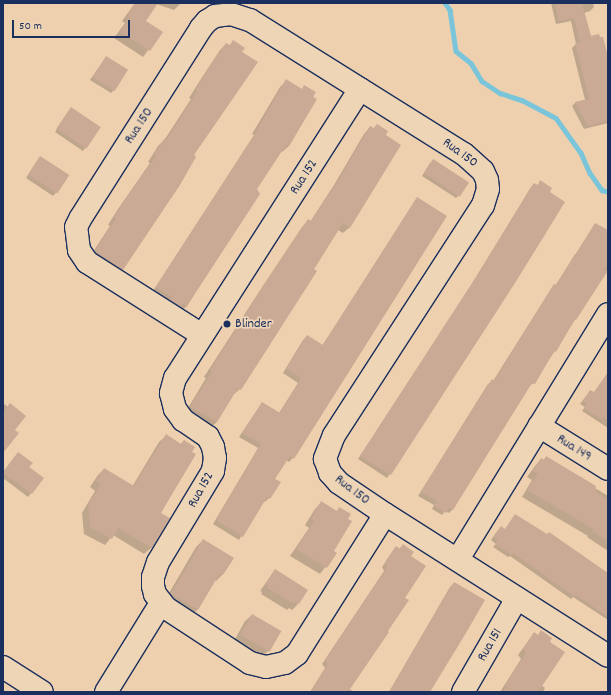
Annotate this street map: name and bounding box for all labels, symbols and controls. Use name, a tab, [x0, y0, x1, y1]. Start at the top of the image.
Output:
scale bar	[14, 12, 132, 38]
text: 50 m	[19, 18, 42, 35]
street label: Rua 150	[121, 105, 157, 147]
street label: Rua 150	[439, 135, 481, 171]
street label: Rua 152	[287, 156, 321, 198]
place label: Blinder	[235, 316, 272, 332]
marker: Blinder	[222, 319, 232, 329]
street label: Rua 149	[553, 431, 595, 465]
street label: Rua 152	[184, 469, 218, 511]
street label: Rua 150	[331, 471, 373, 509]
street label: Rua 151	[474, 626, 506, 664]

